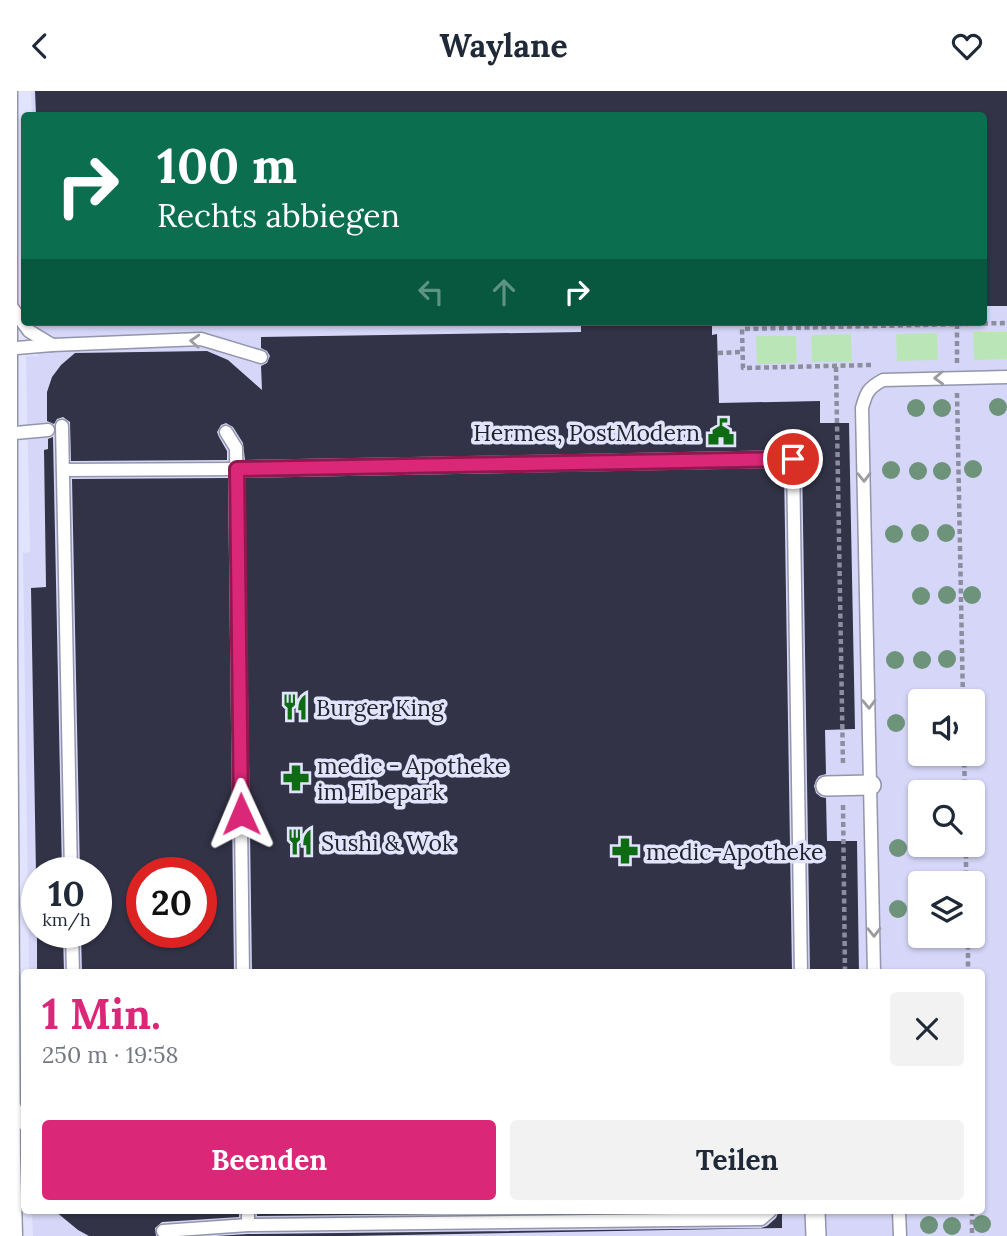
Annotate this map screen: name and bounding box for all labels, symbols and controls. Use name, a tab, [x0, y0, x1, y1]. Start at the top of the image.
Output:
text: Waylane	[439, 25, 568, 66]
icon: back	[21, 27, 59, 65]
icon: heart	[948, 27, 986, 65]
text: 100 m	[157, 134, 297, 196]
icon: right	[42, 140, 133, 231]
text: Rechts abbiegen	[157, 195, 400, 236]
icon: left	[412, 273, 450, 311]
icon: ahead	[485, 273, 523, 311]
icon: right	[558, 273, 596, 311]
one-way arrow	[189, 333, 200, 348]
one-way arrow	[933, 371, 944, 386]
public building icon: Hermes, PostModern	[706, 417, 736, 447]
place label: Hermes, PostModern	[473, 418, 700, 447]
pin	[763, 429, 823, 489]
icon: arrive	[774, 440, 812, 478]
one-way arrow	[856, 472, 872, 482]
map controls	[908, 689, 985, 948]
button: sound	[908, 689, 985, 766]
restaurant icon: Burger King	[280, 692, 310, 722]
place label: Burger King	[316, 693, 445, 722]
one-way arrow	[861, 699, 877, 710]
place label: medic - Apotheke im Elbepark	[317, 751, 507, 806]
pharmacy icon: medic - Apotheke im Elbepark	[281, 763, 311, 793]
position arrow	[204, 777, 278, 851]
button: search	[908, 780, 985, 857]
restaurant icon: Sushi & Wok	[285, 827, 315, 857]
place label: Sushi & Wok	[321, 828, 455, 857]
pharmacy icon: medic-Apotheke	[610, 836, 640, 866]
place label: medic-Apotheke	[646, 837, 824, 866]
speed limit sign: 20	[126, 857, 217, 948]
text: 10	[48, 871, 85, 916]
button: layers	[908, 871, 985, 948]
text: km/h	[42, 908, 91, 931]
one-way arrow	[866, 926, 881, 937]
text: 1 Min.	[42, 987, 161, 1041]
button: close	[890, 992, 964, 1066]
text: 250 m · 19:58	[42, 1040, 179, 1069]
button: Beenden	[42, 1120, 496, 1200]
button: Teilen	[510, 1120, 964, 1200]

